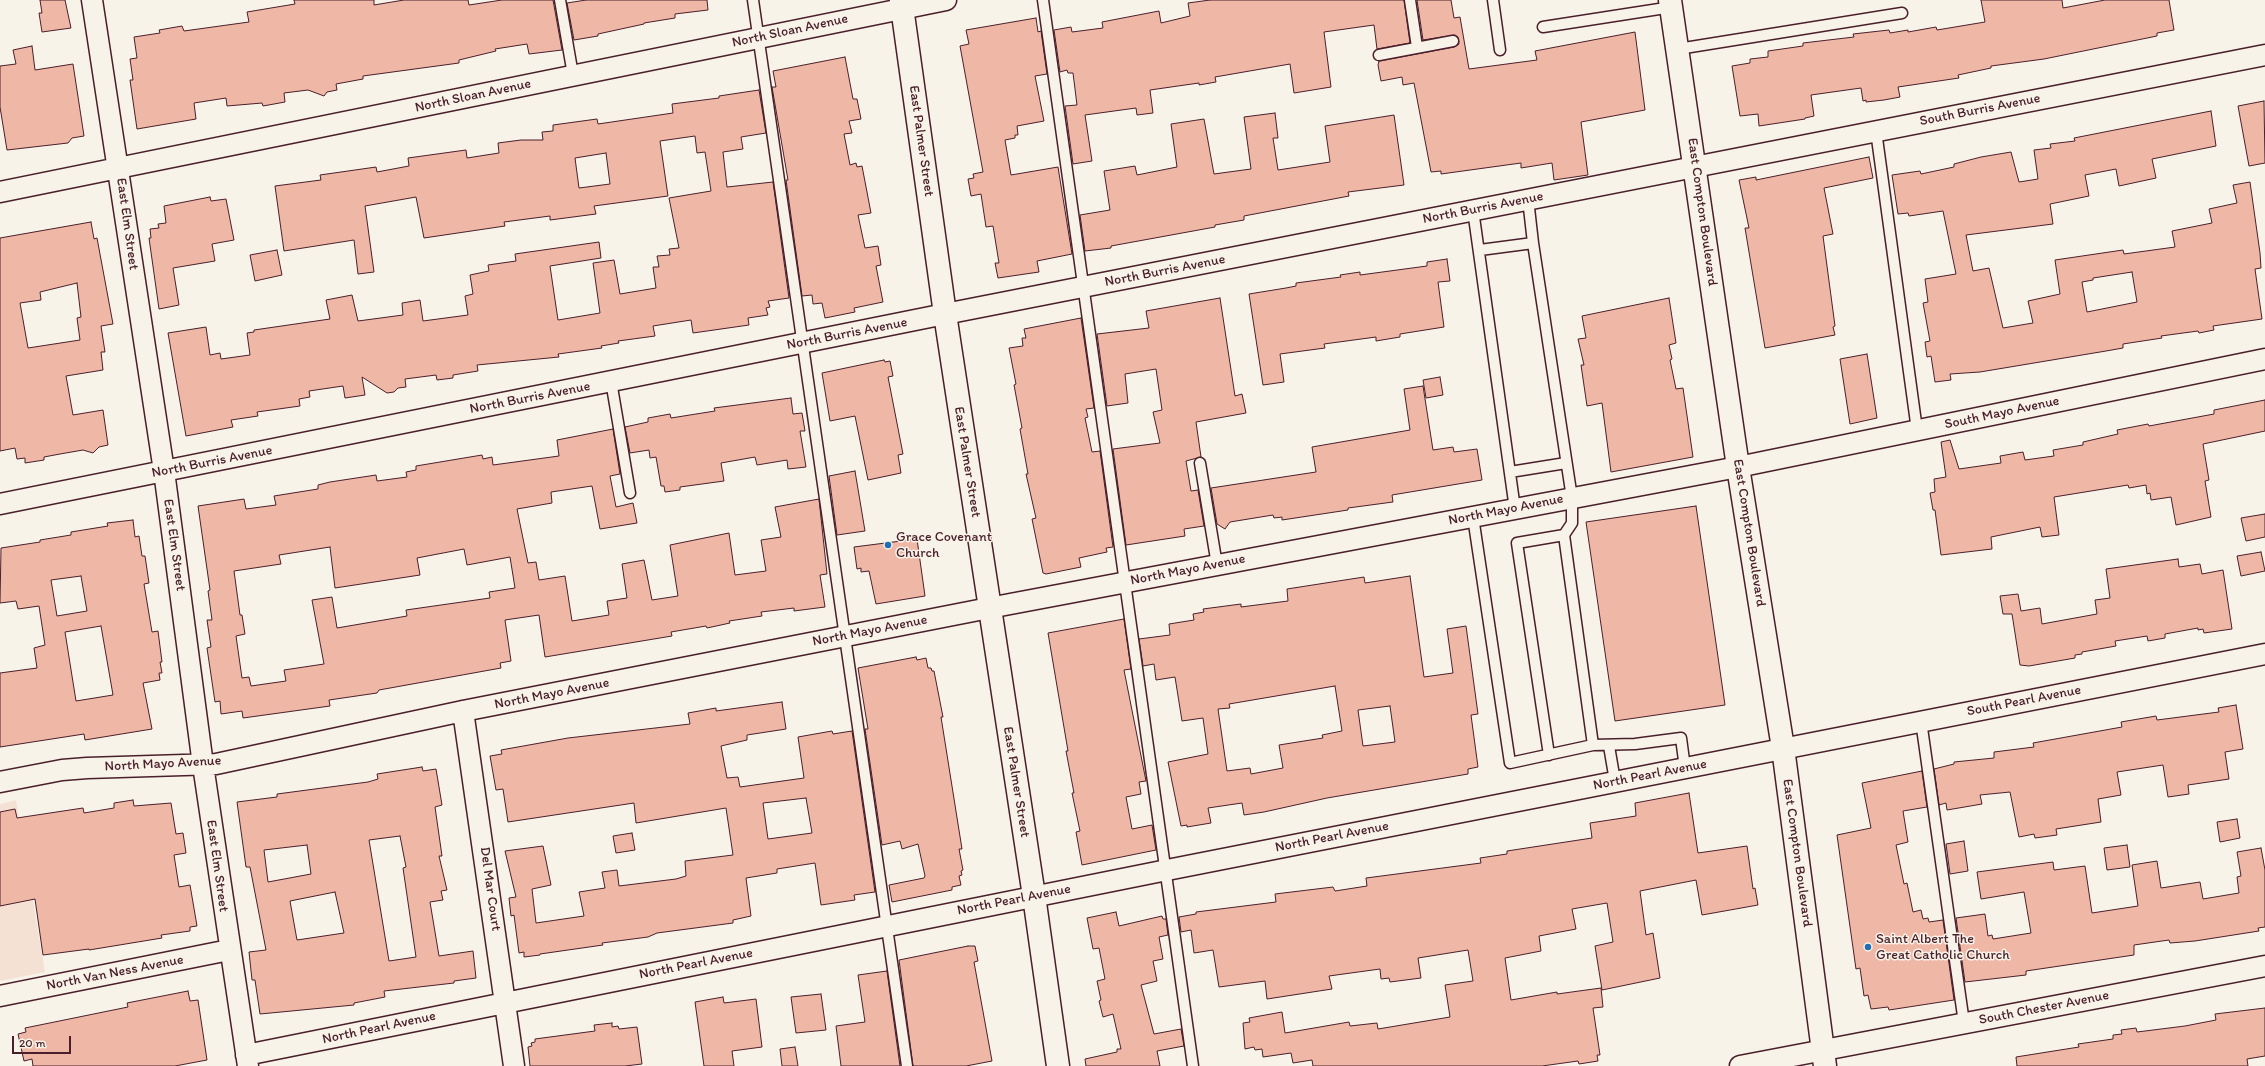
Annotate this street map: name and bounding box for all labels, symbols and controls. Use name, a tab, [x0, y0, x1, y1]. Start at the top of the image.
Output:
street label: North Sloan Avenue	[730, 10, 850, 52]
street label: North Sloan Avenue	[413, 75, 533, 117]
street label: East Palmer Street	[905, 84, 937, 198]
street label: South Burris Avenue	[1918, 90, 2042, 130]
street label: East Compton Boulevard	[1683, 137, 1721, 287]
street label: East Elm Street	[112, 177, 142, 271]
street label: North Burris Avenue	[1421, 188, 1545, 228]
street label: North Burris Avenue	[1103, 251, 1227, 291]
street label: North Burris Avenue	[785, 314, 909, 354]
street label: North Burris Avenue	[468, 378, 592, 418]
street label: South Mayo Avenue	[1943, 393, 2061, 433]
street label: East Palmer Street	[950, 405, 984, 519]
street label: North Burris Avenue	[150, 442, 274, 482]
street label: East Compton Boulevard	[1729, 458, 1769, 608]
street label: North Mayo Avenue	[1447, 491, 1565, 529]
street label: East Elm Street	[159, 498, 189, 592]
place label: Grace Covenant Church	[896, 529, 992, 562]
marker: Grace Covenant Church	[883, 540, 893, 550]
street label: North Mayo Avenue	[1129, 551, 1247, 589]
street label: North Mayo Avenue	[811, 612, 929, 650]
street label: North Mayo Avenue	[493, 675, 611, 713]
street label: South Pearl Avenue	[1966, 682, 2082, 720]
street label: East Palmer Street	[999, 725, 1033, 839]
street label: North Mayo Avenue	[104, 753, 222, 775]
street label: North Pearl Avenue	[1592, 756, 1708, 794]
street label: East Compton Boulevard	[1778, 778, 1816, 928]
street label: North Pearl Avenue	[1274, 818, 1390, 856]
street label: East Elm Street	[202, 819, 232, 913]
street label: Del Mar Court	[476, 846, 504, 932]
street label: North Pearl Avenue	[956, 881, 1072, 919]
place label: Saint Albert The Great Catholic Church	[1876, 931, 2010, 964]
marker: Saint Albert The Great Catholic Church	[1863, 942, 1873, 952]
street label: North Pearl Avenue	[638, 945, 754, 983]
street label: North Van Ness Avenue	[45, 951, 185, 995]
street label: South Chester Avenue	[1978, 987, 2110, 1029]
street label: North Pearl Avenue	[321, 1008, 437, 1048]
scale bar	[14, 1028, 73, 1054]
text: 20 m	[19, 1036, 46, 1050]

